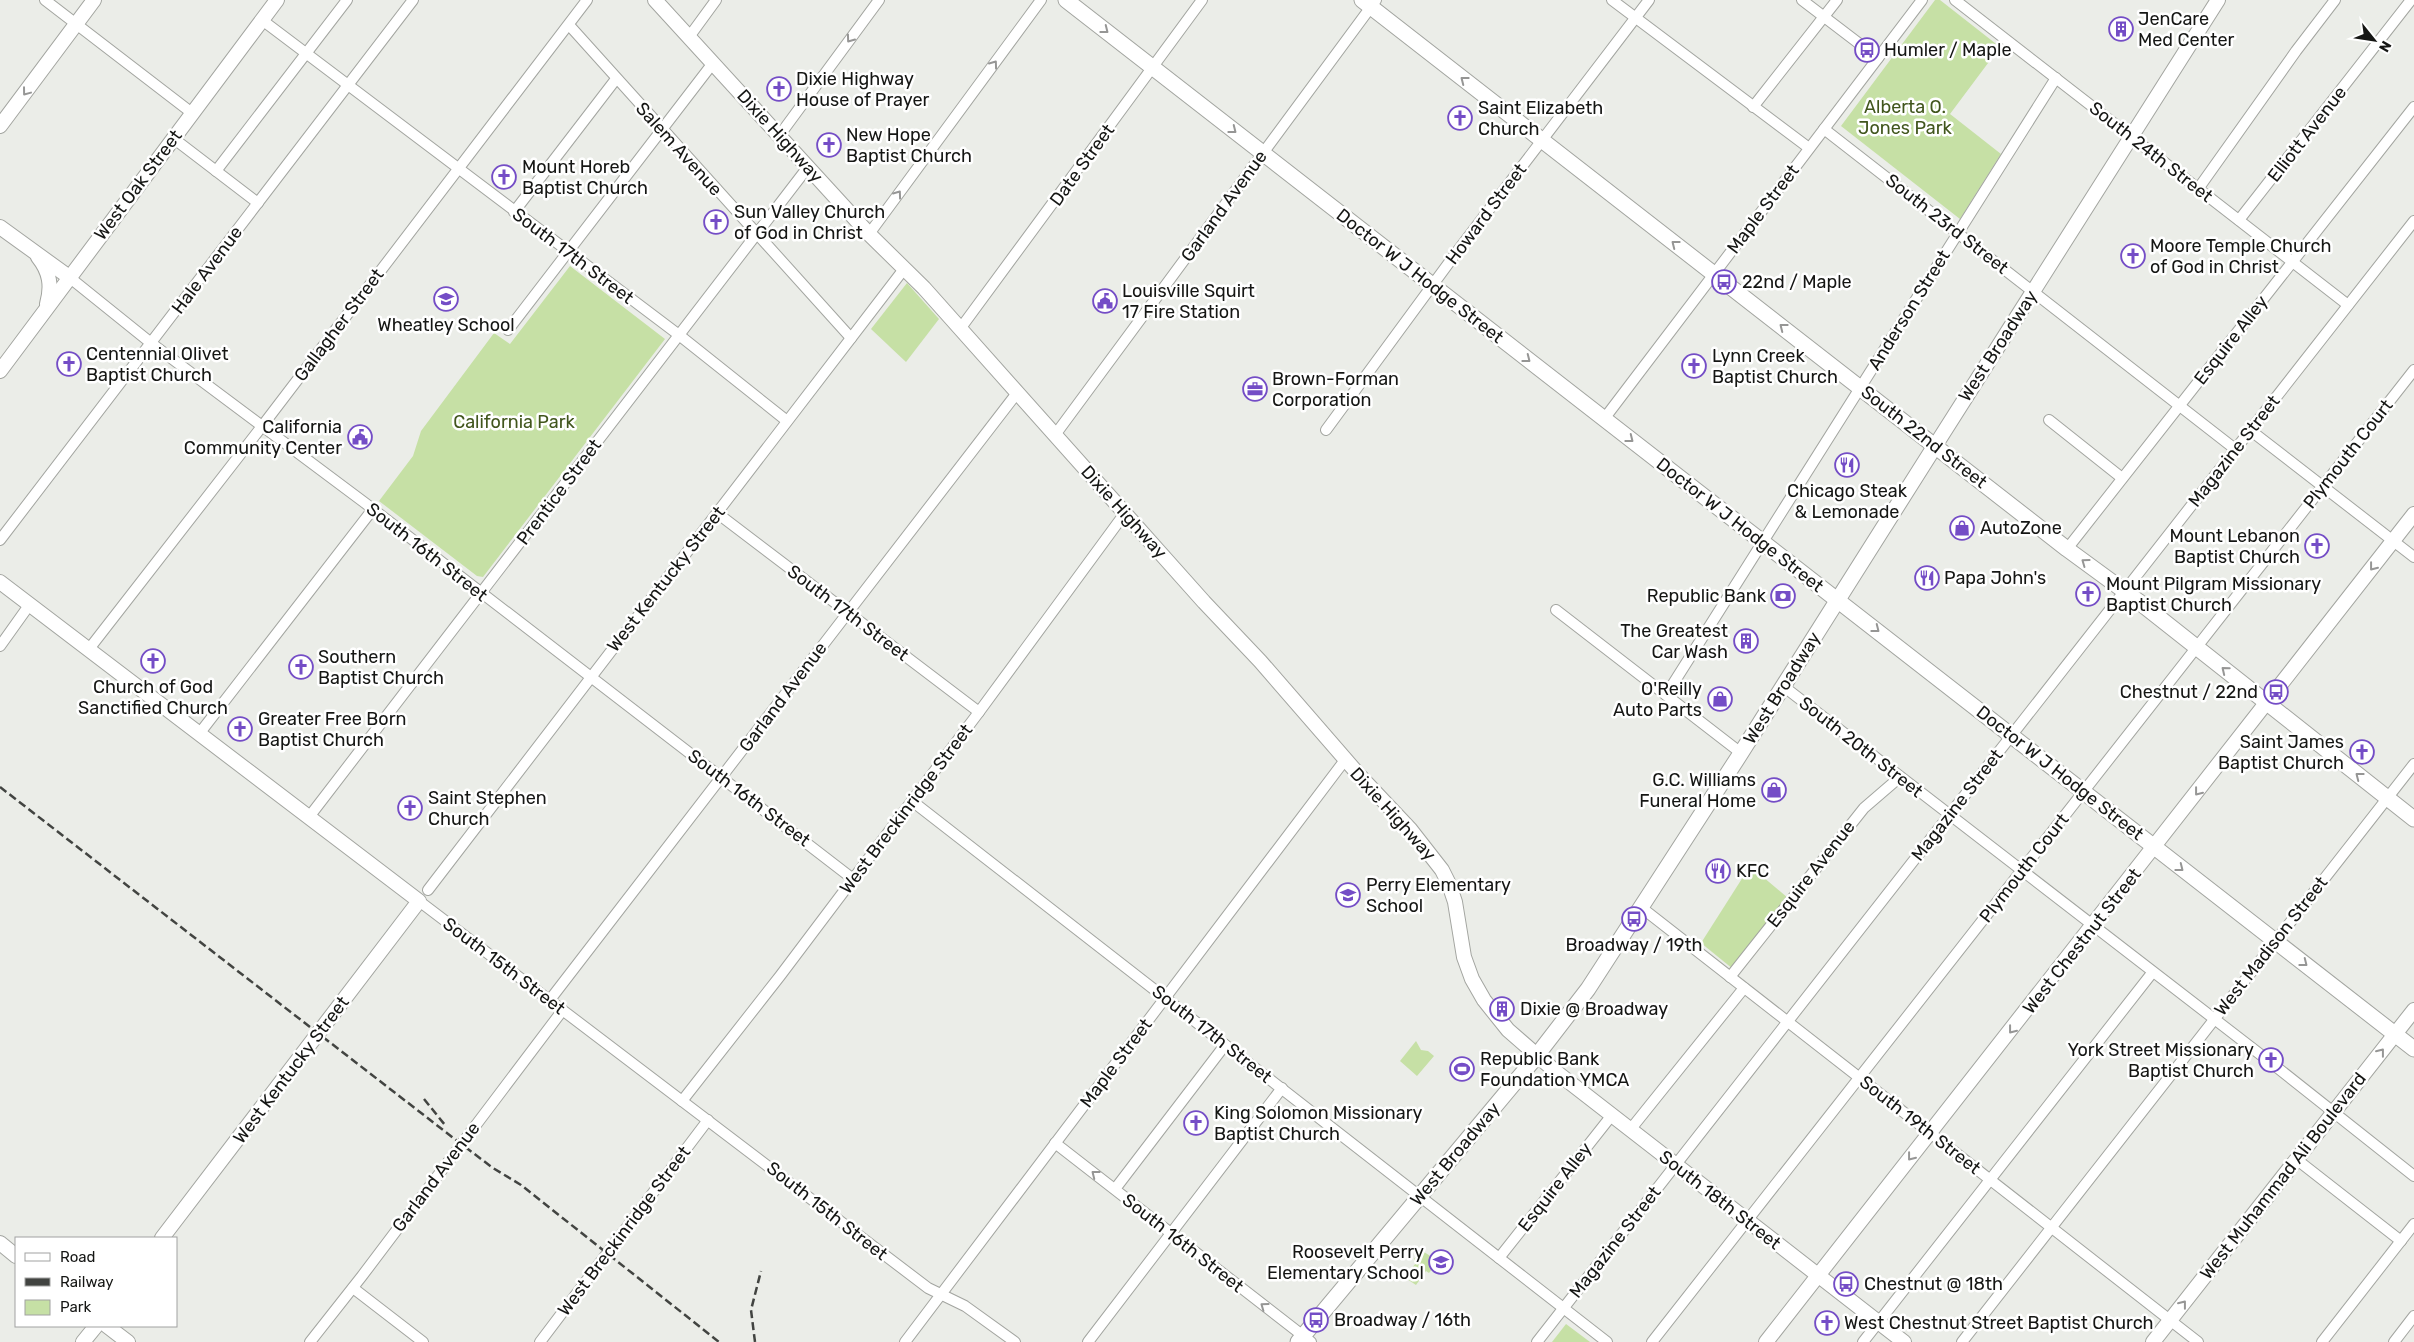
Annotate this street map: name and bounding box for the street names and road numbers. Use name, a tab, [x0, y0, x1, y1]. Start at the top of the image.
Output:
street label: Elliott Avenue	[2263, 82, 2351, 186]
street label: Dixie Highway	[732, 85, 828, 187]
street label: South 24th Street	[2085, 97, 2217, 207]
street label: Salem Avenue	[631, 98, 727, 200]
street label: Date Street	[1045, 120, 1119, 210]
street label: West Oak Street	[89, 126, 187, 244]
street label: Garland Avenue	[1176, 146, 1272, 266]
street label: Howard Street	[1441, 159, 1531, 269]
street label: Maple Street	[1722, 160, 1804, 258]
street label: South 23rd Street	[1881, 169, 2013, 279]
street label: South 17th Street	[508, 203, 638, 309]
street label: Doctor W J Hodge Street	[1332, 204, 1508, 348]
street label: Hale Avenue	[167, 222, 247, 318]
street label: Anderson Street	[1863, 246, 1955, 374]
street label: Gallagher Street	[289, 264, 389, 386]
street label: West Broadway	[1954, 286, 2042, 406]
street label: Esquire Alley	[2189, 291, 2273, 389]
street label: South 22nd Street	[1857, 381, 1991, 493]
street label: Magazine Street	[2184, 391, 2284, 511]
street label: Plymouth Court	[2299, 395, 2397, 513]
street label: Prentice Street	[512, 435, 606, 549]
street label: Doctor W J Hodge Street	[1652, 453, 1828, 597]
street label: Dixie Highway	[1076, 461, 1172, 563]
street label: South 16th Street	[362, 498, 492, 606]
street label: West Kentucky Street	[602, 502, 730, 656]
street label: South 17th Street	[783, 560, 913, 666]
street label: West Broadway	[1739, 628, 1825, 748]
street label: Garland Avenue	[735, 638, 831, 756]
street label: South 20th Street	[1795, 692, 1927, 802]
street label: Doctor W J Hodge Street	[1972, 701, 2148, 845]
street label: West Breckinridge Street	[835, 720, 977, 898]
street label: South 16th Street	[683, 745, 815, 851]
street label: Magazine Street	[1907, 745, 2007, 865]
street label: Dixie Highway	[1345, 763, 1441, 865]
street label: Plymouth Court	[1975, 809, 2073, 927]
street label: Esquire Avenue	[1762, 816, 1860, 932]
street label: West Chestnut Street	[2018, 864, 2146, 1018]
street label: West Madison Street	[2210, 872, 2332, 1020]
street label: South 15th Street	[438, 913, 570, 1019]
street label: South 17th Street	[1148, 980, 1276, 1088]
street label: West Kentucky Street	[228, 992, 354, 1148]
street label: Maple Street	[1075, 1014, 1157, 1112]
street label: West Muhammad Ali Boulevard	[2195, 1068, 2371, 1284]
street label: South 19th Street	[1855, 1071, 1985, 1179]
street label: West Broadway	[1405, 1098, 1505, 1210]
street label: Garland Avenue	[388, 1118, 484, 1236]
street label: Esquire Alley	[1513, 1138, 1597, 1236]
street label: West Breckinridge Street	[553, 1142, 695, 1320]
street label: South 18th Street	[1655, 1146, 1785, 1254]
street label: South 15th Street	[762, 1157, 892, 1265]
street label: Magazine Street	[1565, 1182, 1665, 1302]
street label: South 16th Street	[1118, 1189, 1248, 1297]

